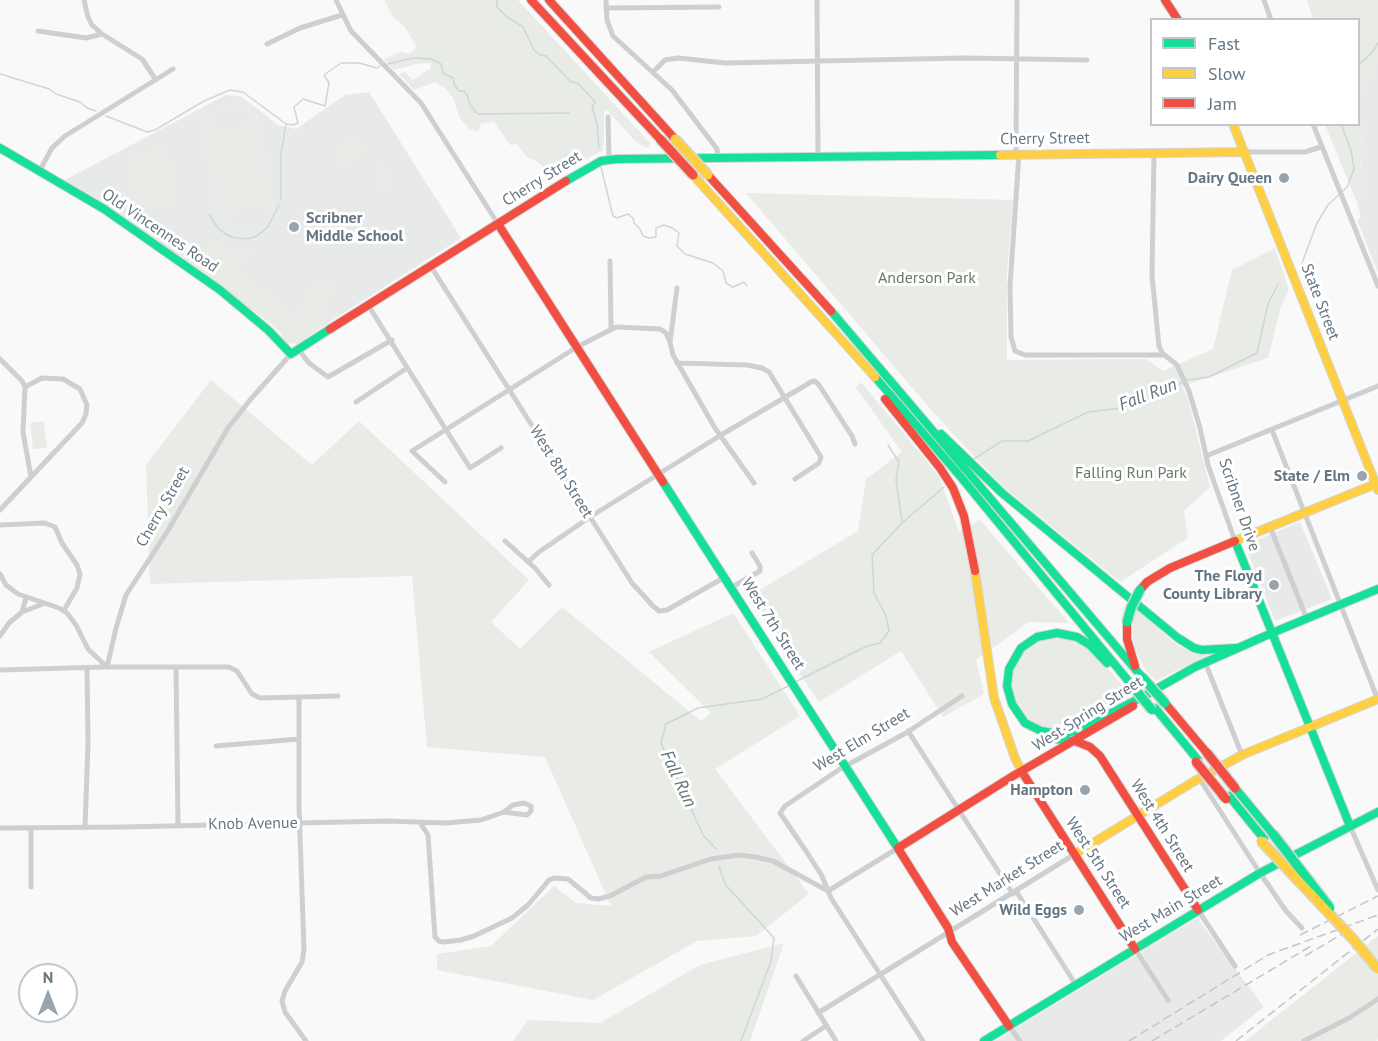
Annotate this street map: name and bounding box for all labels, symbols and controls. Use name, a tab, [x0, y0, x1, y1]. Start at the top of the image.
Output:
legend	[1150, 18, 1360, 126]
text: Fast	[1208, 32, 1240, 55]
text: Slow	[1208, 62, 1246, 85]
text: Jam	[1208, 92, 1237, 115]
street label: Cherry Street	[1000, 129, 1090, 149]
street label: Cherry Street	[499, 147, 585, 211]
place label: Dairy Queen	[1188, 168, 1272, 188]
marker: Dairy Queen	[1277, 171, 1291, 185]
street label: Old Vincennes Road	[98, 185, 222, 277]
place label: Scribner Middle School	[306, 208, 403, 246]
marker: Scribner Middle School	[287, 220, 301, 234]
street label: State Street	[1297, 261, 1343, 343]
park label: Anderson Park	[878, 268, 976, 288]
water label: Fall Run	[1116, 374, 1180, 416]
street label: West 8th Street	[525, 422, 597, 522]
street label: Scribner Drive	[1214, 456, 1264, 554]
street label: Cherry Street	[132, 463, 194, 551]
park label: Falling Run Park	[1075, 463, 1187, 483]
place label: State / Elm	[1274, 466, 1350, 486]
marker: State / Elm	[1355, 469, 1369, 483]
place label: The Floyd County Library	[1163, 566, 1262, 604]
street label: West 7th Street	[737, 574, 809, 674]
marker: The Floyd County Library	[1267, 578, 1281, 592]
street label: West Spring Street	[1029, 672, 1147, 756]
street label: West Elm Street	[811, 704, 913, 776]
water label: Fall Run	[655, 747, 701, 811]
street label: West 4th Street	[1126, 776, 1198, 876]
place label: Hampton	[1010, 780, 1073, 800]
marker: Hampton	[1078, 783, 1092, 797]
street label: Knob Avenue	[208, 814, 298, 834]
street label: West 5th Street	[1061, 814, 1135, 912]
street label: West Market Street	[947, 837, 1067, 921]
street label: West Main Street	[1116, 871, 1226, 947]
place label: Wild Eggs	[999, 900, 1067, 920]
marker: Wild Eggs	[1072, 903, 1086, 917]
north arrow	[18, 963, 78, 1023]
text: N	[43, 967, 53, 987]

